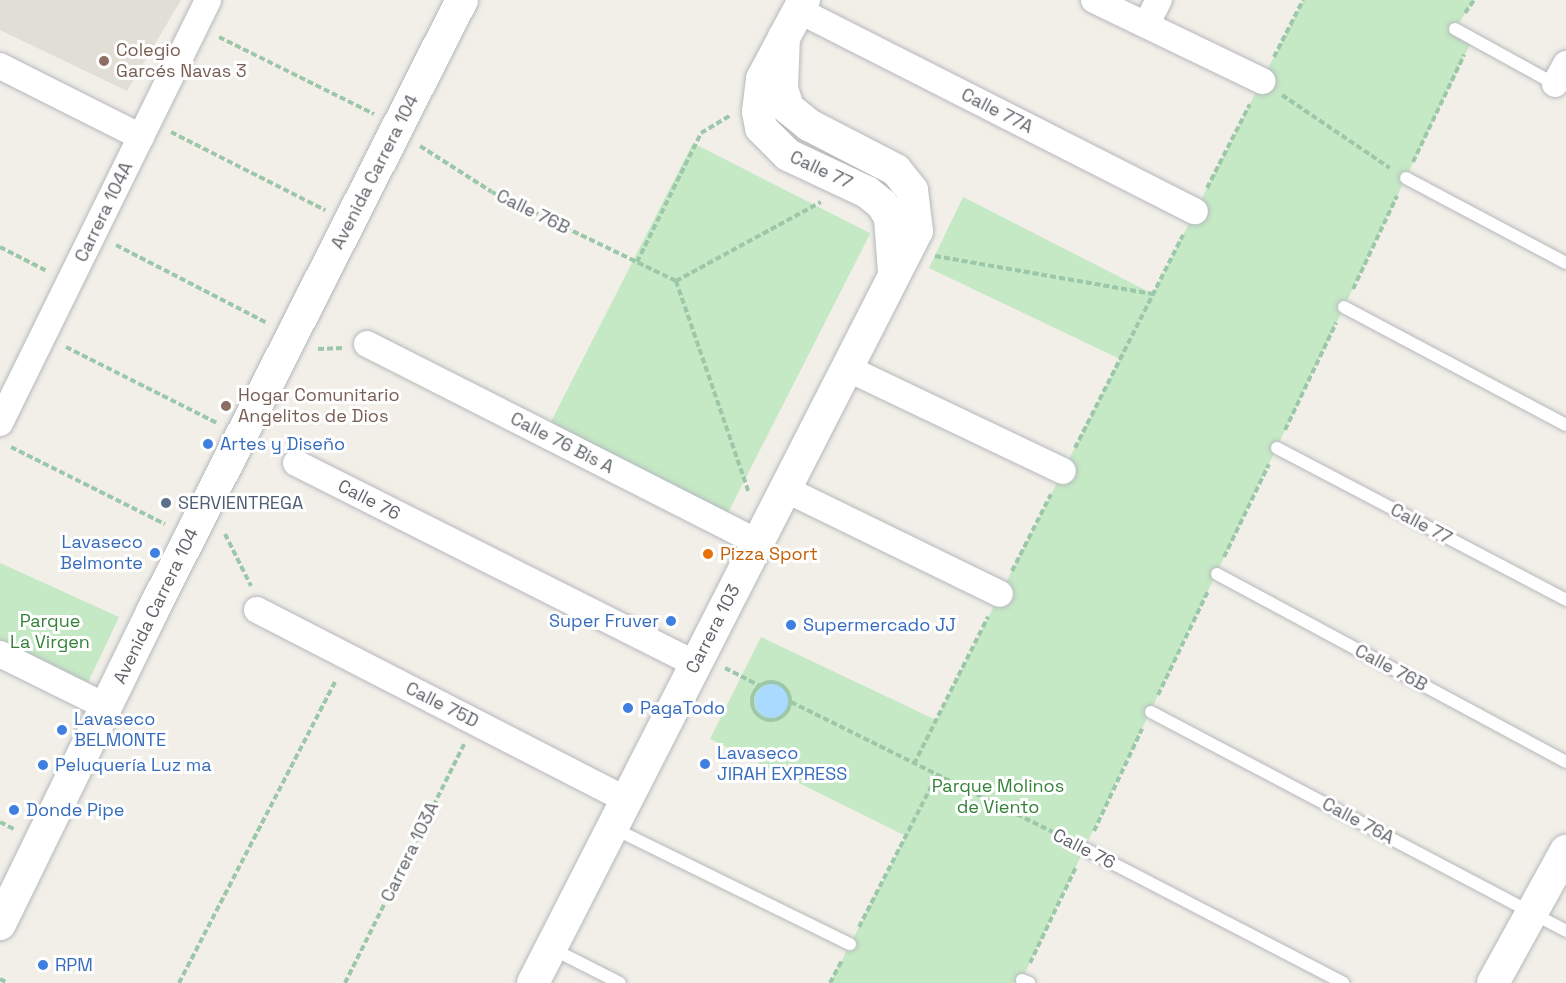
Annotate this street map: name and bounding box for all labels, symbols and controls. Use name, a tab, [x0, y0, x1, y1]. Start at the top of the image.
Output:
place label: Colegio Garcés Navas 3	[116, 40, 247, 82]
marker: Colegio Garcés Navas 3	[97, 54, 111, 68]
street label: Calle 77A	[958, 84, 1036, 138]
street label: Avenida Carrera 104	[327, 91, 423, 253]
street label: Calle 77	[786, 146, 856, 194]
street label: Carrera 104A	[70, 158, 138, 266]
street label: Calle 76B	[493, 185, 573, 239]
place label: Hogar Comunitario Angelitos de Dios	[238, 385, 400, 428]
marker: Hogar Comunitario Angelitos de Dios	[219, 399, 233, 413]
street label: Calle 76 Bis A	[507, 408, 617, 478]
place label: Artes y Diseño	[220, 433, 345, 455]
marker: Artes y Diseño	[201, 437, 215, 451]
street label: Calle 76	[334, 475, 404, 525]
place label: SERVIENTREGA	[178, 492, 303, 514]
marker: SERVIENTREGA	[159, 496, 173, 510]
street label: Calle 77	[1387, 499, 1455, 549]
street label: Avenida Carrera 104	[109, 525, 203, 687]
place label: Lavaseco Belmonte	[60, 532, 143, 574]
place label: Pizza Sport	[720, 543, 818, 565]
marker: Lavaseco Belmonte	[148, 546, 162, 560]
marker: Pizza Sport	[701, 547, 715, 561]
street label: Carrera 103	[681, 581, 745, 677]
place label: Super Fruver	[549, 610, 659, 632]
park label: Parque La Virgen	[10, 611, 90, 654]
marker: Super Fruver	[664, 614, 678, 628]
place label: Supermercado JJ	[803, 614, 956, 636]
marker: Supermercado JJ	[784, 618, 798, 632]
street label: Calle 76B	[1351, 640, 1431, 696]
street label: Calle 75D	[402, 677, 482, 733]
place label: PagaTodo	[640, 697, 725, 719]
marker: PagaTodo	[621, 701, 635, 715]
place label: Lavaseco BELMONTE	[74, 709, 166, 752]
marker: Lavaseco BELMONTE	[55, 723, 69, 737]
place label: Lavaseco JIRAH EXPRESS	[717, 743, 847, 786]
place label: Peluquería Luz ma	[55, 754, 212, 776]
marker: Lavaseco JIRAH EXPRESS	[698, 757, 712, 771]
marker: Peluquería Luz ma	[36, 758, 50, 772]
park label: Parque Molinos de Viento	[932, 776, 1064, 818]
street label: Calle 76A	[1318, 793, 1398, 849]
street label: Carrera 103A	[377, 798, 443, 906]
place label: Donde Pipe	[26, 799, 124, 821]
marker: Donde Pipe	[7, 803, 21, 817]
street label: Calle 76	[1049, 824, 1119, 874]
place label: RPM	[55, 954, 93, 976]
marker: RPM	[36, 958, 50, 972]

